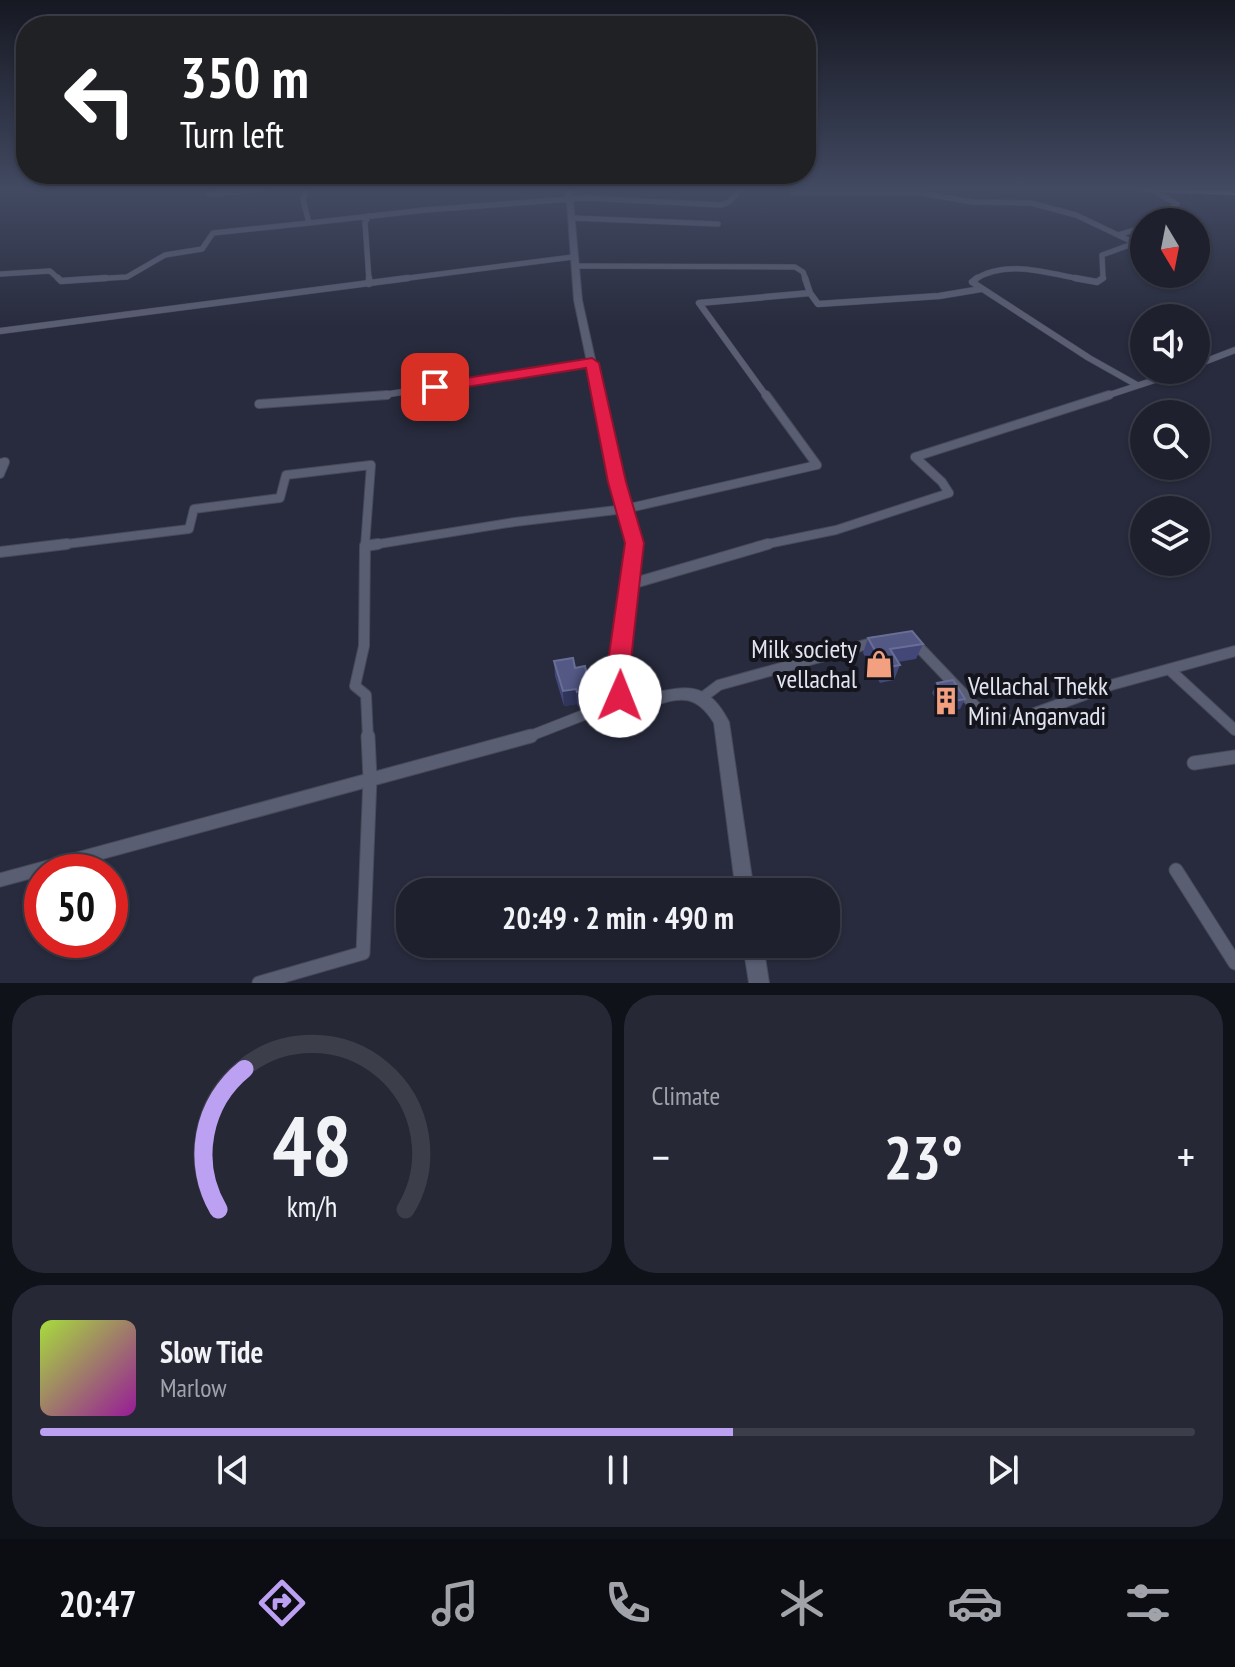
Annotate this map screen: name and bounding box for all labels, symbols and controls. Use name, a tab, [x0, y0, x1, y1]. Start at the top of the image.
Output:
text: 350 m	[180, 41, 309, 113]
icon: left	[48, 48, 152, 152]
text: Turn left	[180, 111, 284, 158]
north arrow	[1130, 208, 1210, 288]
map controls	[1130, 208, 1210, 576]
button: sound	[1130, 304, 1210, 384]
pin	[401, 353, 469, 421]
icon: arrive	[413, 365, 457, 409]
button: search	[1130, 400, 1210, 480]
button: layers	[1130, 496, 1210, 576]
place label: Milk society vellachal	[751, 632, 857, 695]
shop icon: Milk society vellachal	[864, 649, 894, 679]
position arrow	[578, 654, 662, 738]
place label: Vellachal Thekk Mini Anganvadi	[967, 669, 1108, 732]
building icon: Vellachal Thekk Mini Anganvadi	[931, 686, 961, 716]
speed limit sign: 50	[24, 854, 128, 958]
text: 20:49 · 2 min · 490 m	[502, 898, 734, 937]
text: Climate	[652, 1079, 720, 1112]
text: 48	[272, 1091, 352, 1199]
text: 23°	[884, 1118, 963, 1196]
text: −	[652, 1128, 670, 1185]
text: +	[1177, 1128, 1195, 1185]
text: km/h	[286, 1188, 337, 1225]
text: Slow Tide	[160, 1332, 263, 1371]
text: Marlow	[160, 1371, 226, 1404]
icon: previous	[211, 1448, 255, 1492]
icon: pause	[596, 1448, 640, 1492]
icon: next	[981, 1448, 1025, 1492]
icon: directions	[254, 1575, 310, 1631]
icon: music	[427, 1575, 483, 1631]
icon: phone	[600, 1575, 656, 1631]
icon: climate	[774, 1575, 830, 1631]
icon: car	[947, 1575, 1003, 1631]
icon: filters	[1120, 1575, 1176, 1631]
text: 20:47	[59, 1580, 137, 1627]

